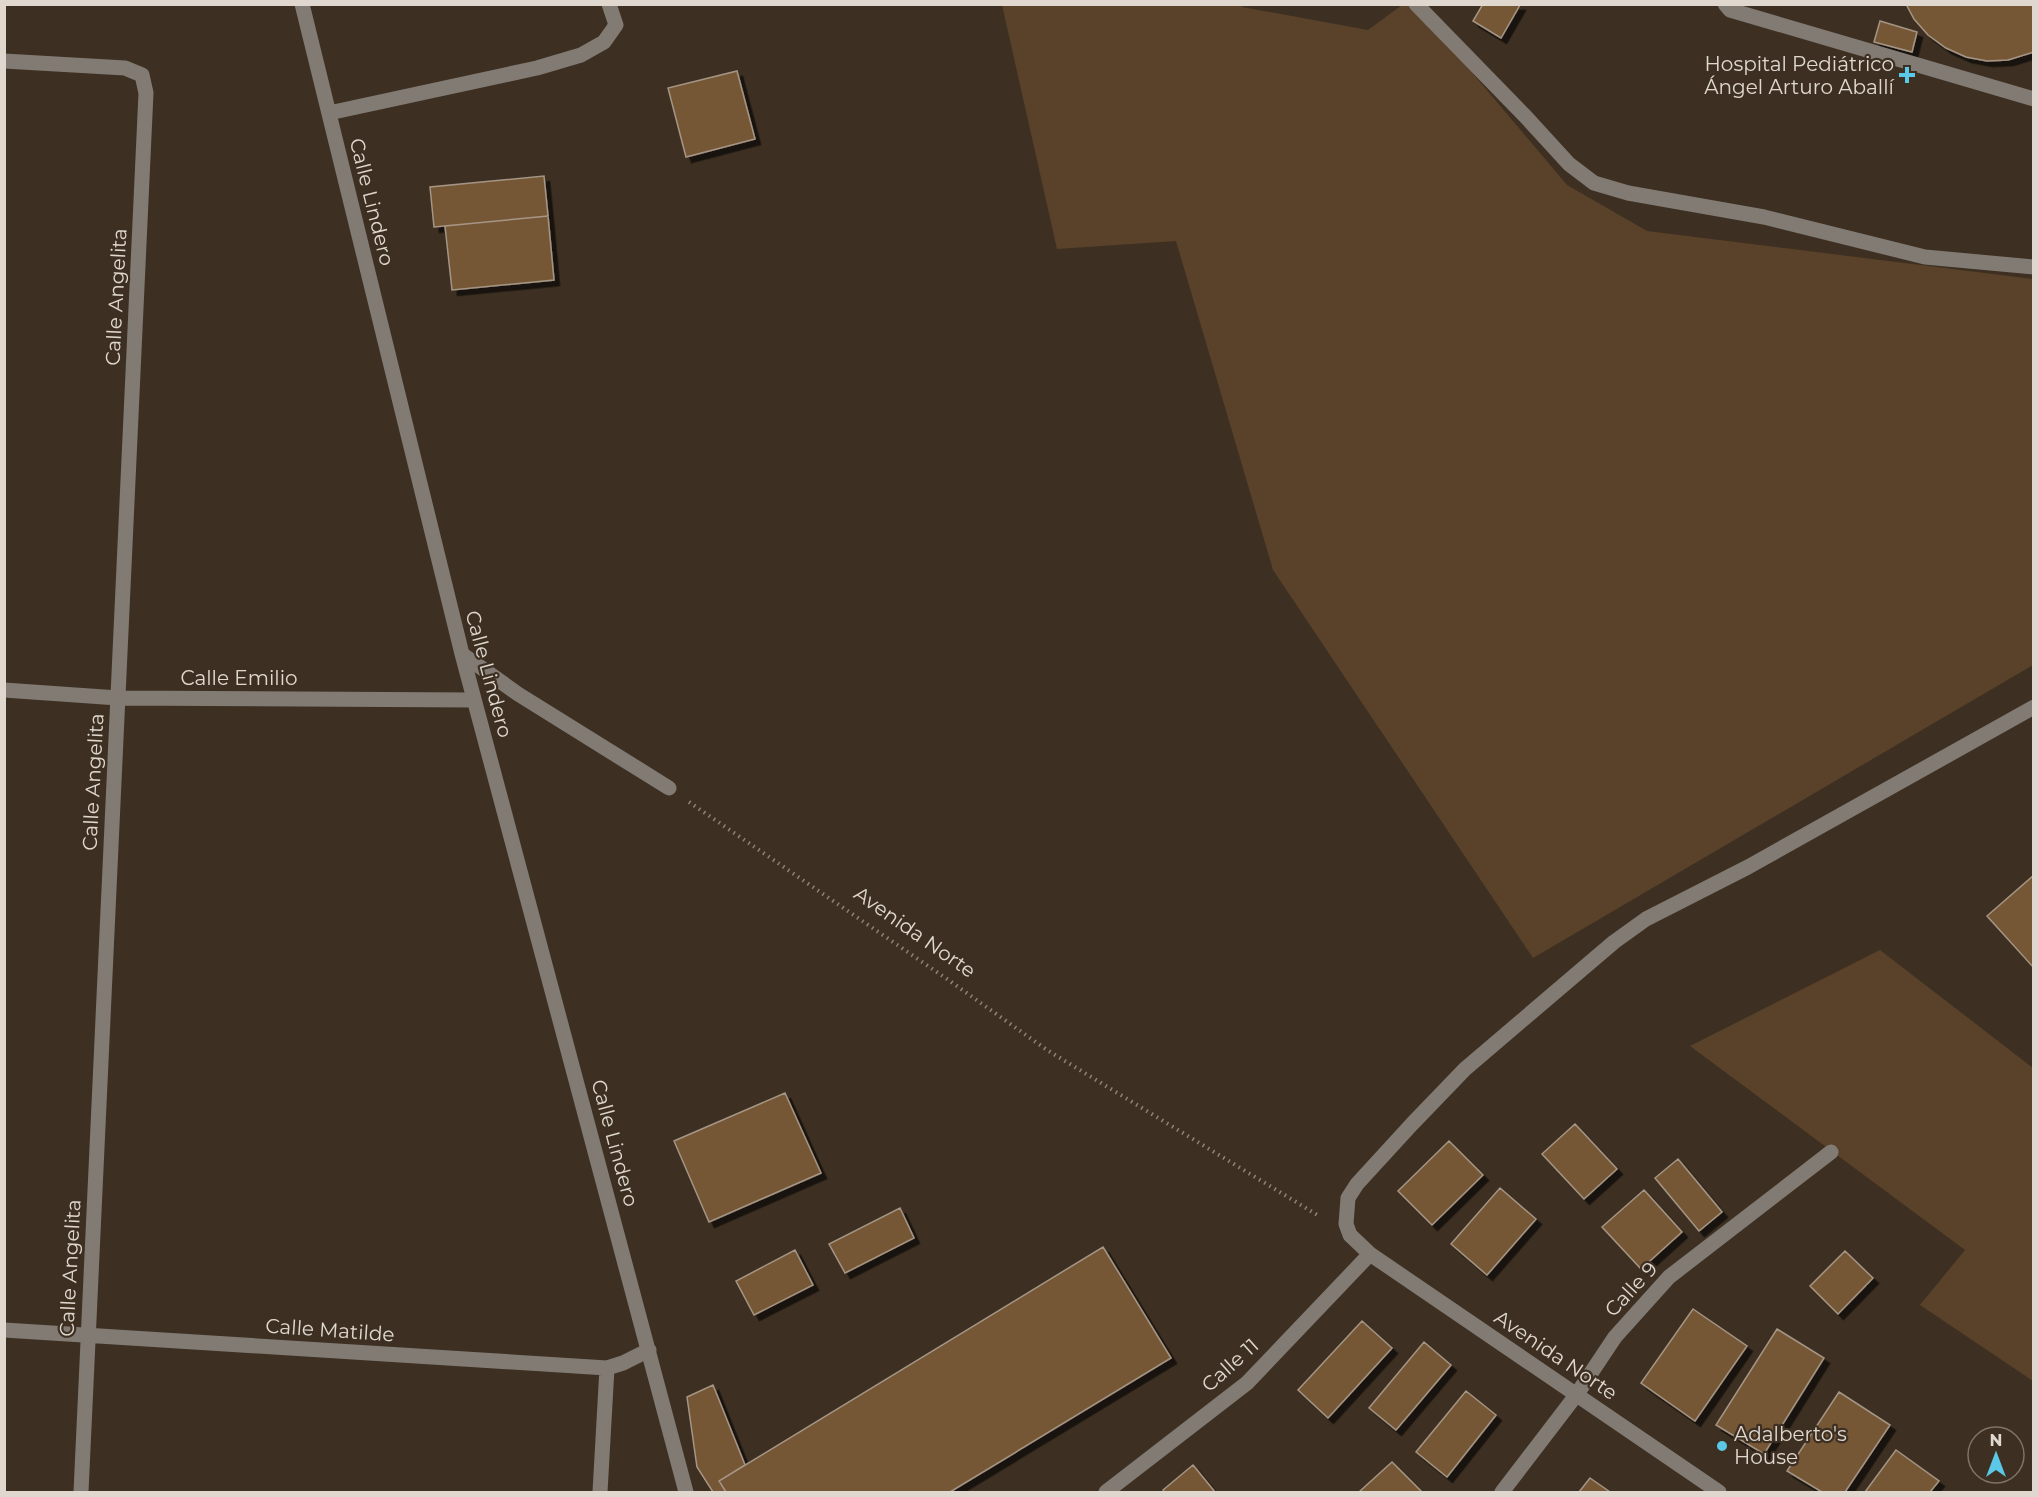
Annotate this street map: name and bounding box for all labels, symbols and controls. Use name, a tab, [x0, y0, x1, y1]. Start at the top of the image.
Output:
place label: Hospital Pediátrico Ángel Arturo Aballí	[1704, 52, 1896, 99]
marker: Hospital Pediátrico Ángel Arturo Aballí	[1898, 66, 1916, 84]
street label: Calle Lindero	[345, 136, 399, 268]
street label: Calle Angelita	[100, 228, 132, 366]
street label: Calle Lindero	[461, 608, 517, 740]
street label: Calle Emilio	[180, 666, 298, 690]
street label: Calle Angelita	[77, 713, 109, 851]
street label: Avenida Norte	[850, 881, 980, 983]
street label: Calle Lindero	[587, 1077, 643, 1209]
street label: Calle Angelita	[54, 1199, 86, 1337]
street label: Calle 9	[1600, 1257, 1662, 1321]
street label: Avenida Norte	[1490, 1305, 1622, 1405]
street label: Calle Matilde	[265, 1314, 395, 1346]
street label: Calle 11	[1197, 1333, 1263, 1397]
place label: Adalberto's House	[1734, 1422, 1847, 1469]
north arrow	[1966, 1425, 2026, 1485]
text: N	[1990, 1431, 2002, 1450]
marker: Adalberto's House	[1715, 1439, 1729, 1453]

